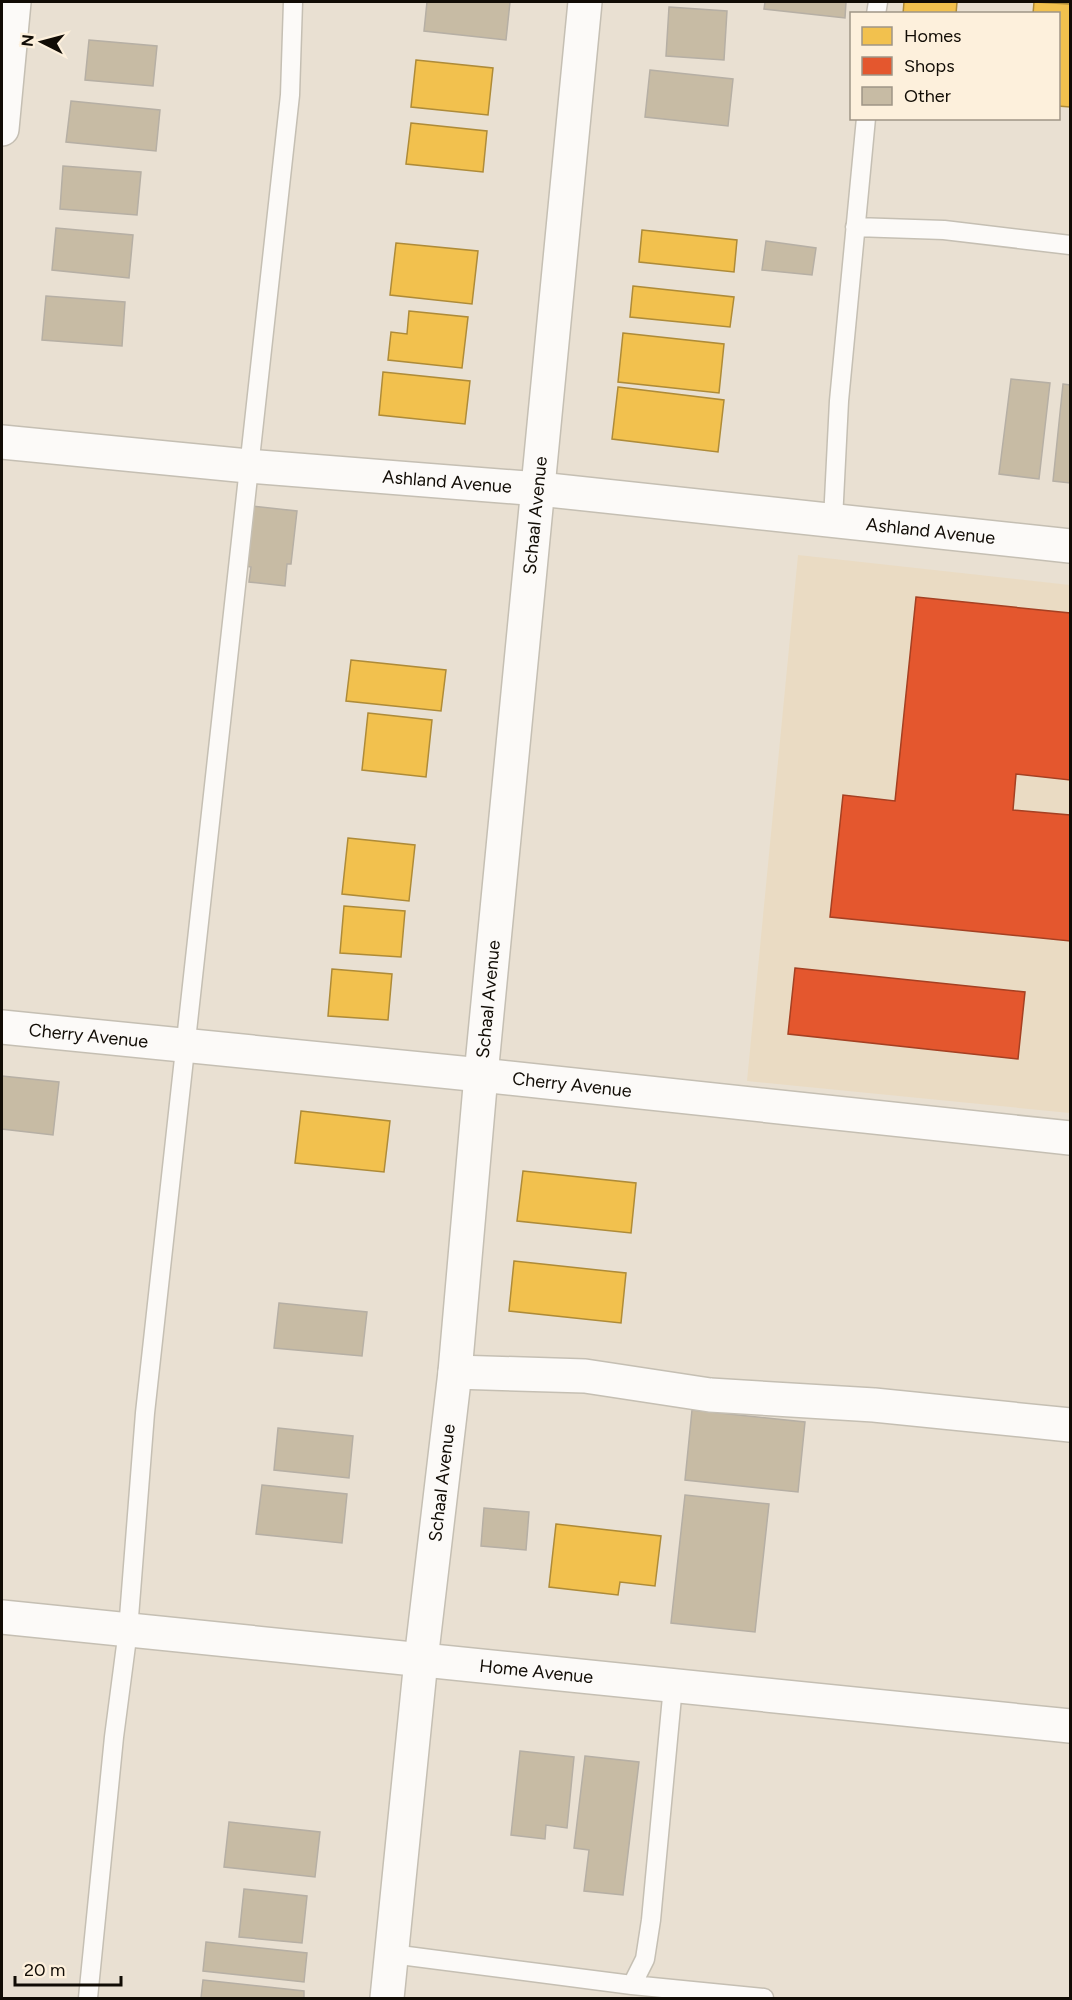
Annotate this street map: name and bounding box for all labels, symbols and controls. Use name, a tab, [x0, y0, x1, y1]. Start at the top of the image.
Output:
north arrow	[12, 12, 72, 72]
legend	[850, 12, 1060, 120]
text: Homes	[904, 25, 962, 47]
text: N	[17, 33, 38, 48]
text: Shops	[904, 55, 955, 77]
text: Other	[904, 85, 951, 107]
street label: Schaal Avenue	[519, 455, 552, 576]
street label: Ashland Avenue	[382, 466, 513, 498]
street label: Ashland Avenue	[865, 513, 997, 549]
street label: Schaal Avenue	[472, 939, 505, 1059]
street label: Cherry Avenue	[28, 1019, 149, 1053]
street label: Cherry Avenue	[511, 1067, 633, 1102]
street label: Schaal Avenue	[424, 1423, 460, 1543]
street label: Home Avenue	[478, 1655, 594, 1688]
scale bar	[15, 1949, 122, 1987]
text: 20 m	[24, 1959, 65, 1981]

